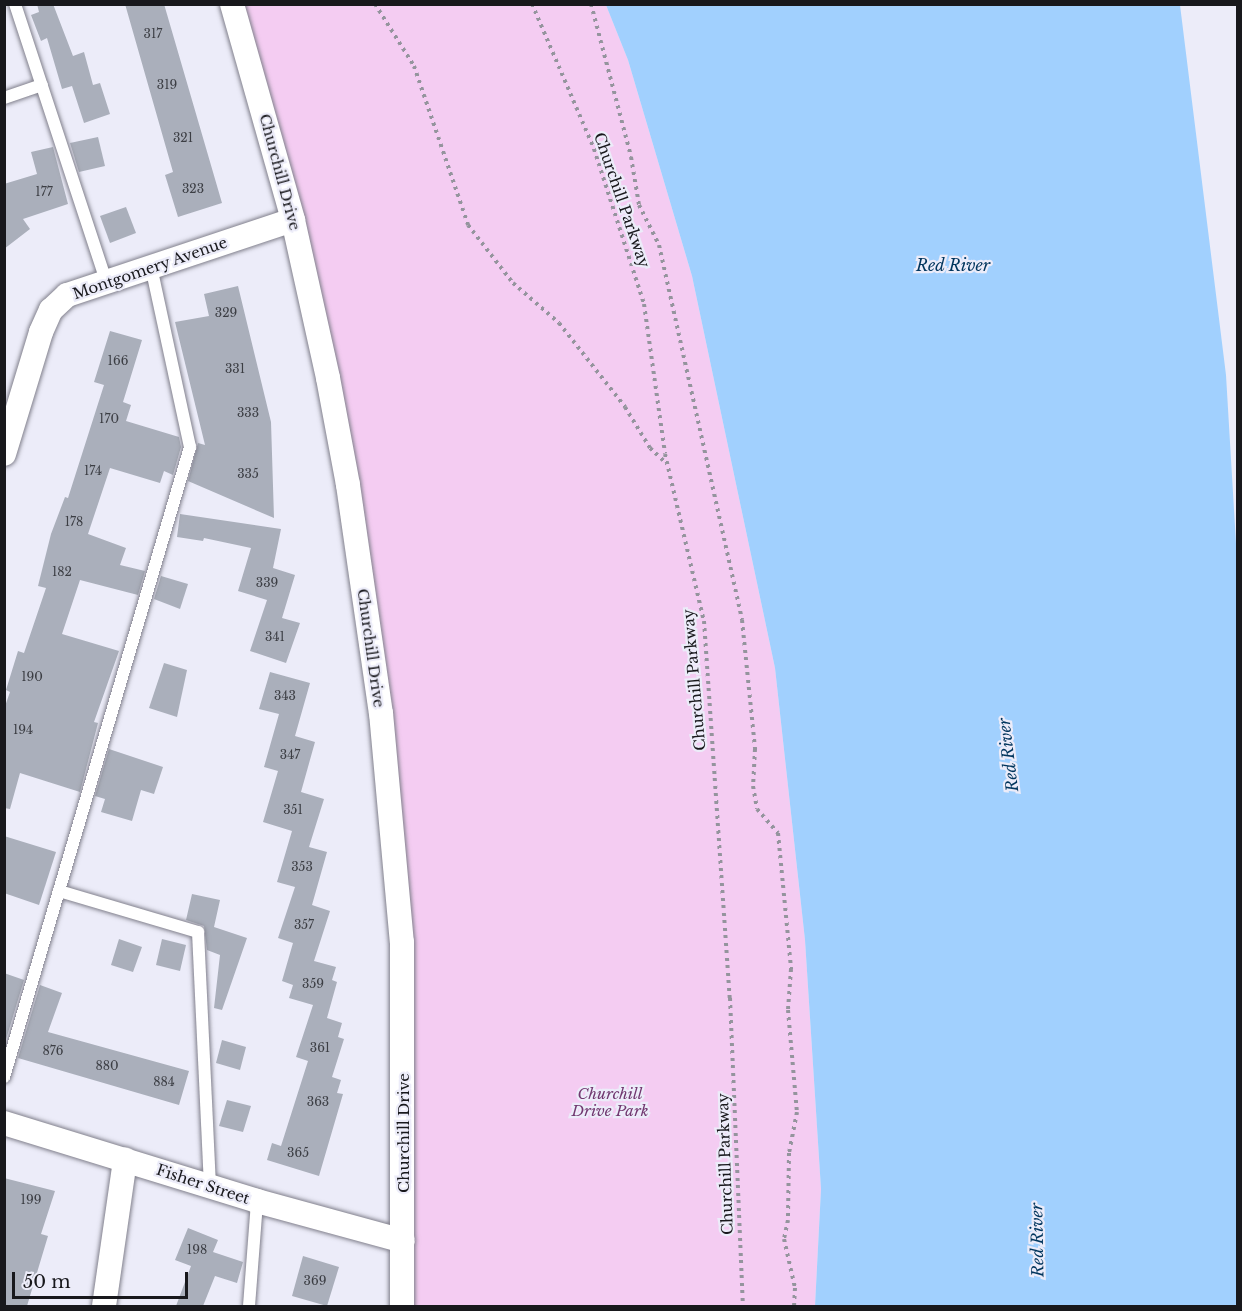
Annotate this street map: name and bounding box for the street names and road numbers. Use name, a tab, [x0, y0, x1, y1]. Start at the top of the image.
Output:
street label: Churchill Drive	[256, 112, 304, 232]
street label: Churchill Parkway	[590, 130, 654, 270]
street label: Montgomery Avenue	[70, 233, 230, 303]
street label: Churchill Drive	[354, 587, 388, 709]
street label: Churchill Parkway	[679, 609, 709, 751]
street label: Churchill Drive	[395, 1073, 413, 1193]
street label: Churchill Parkway	[714, 1093, 736, 1235]
street label: Fisher Street	[154, 1160, 252, 1208]

